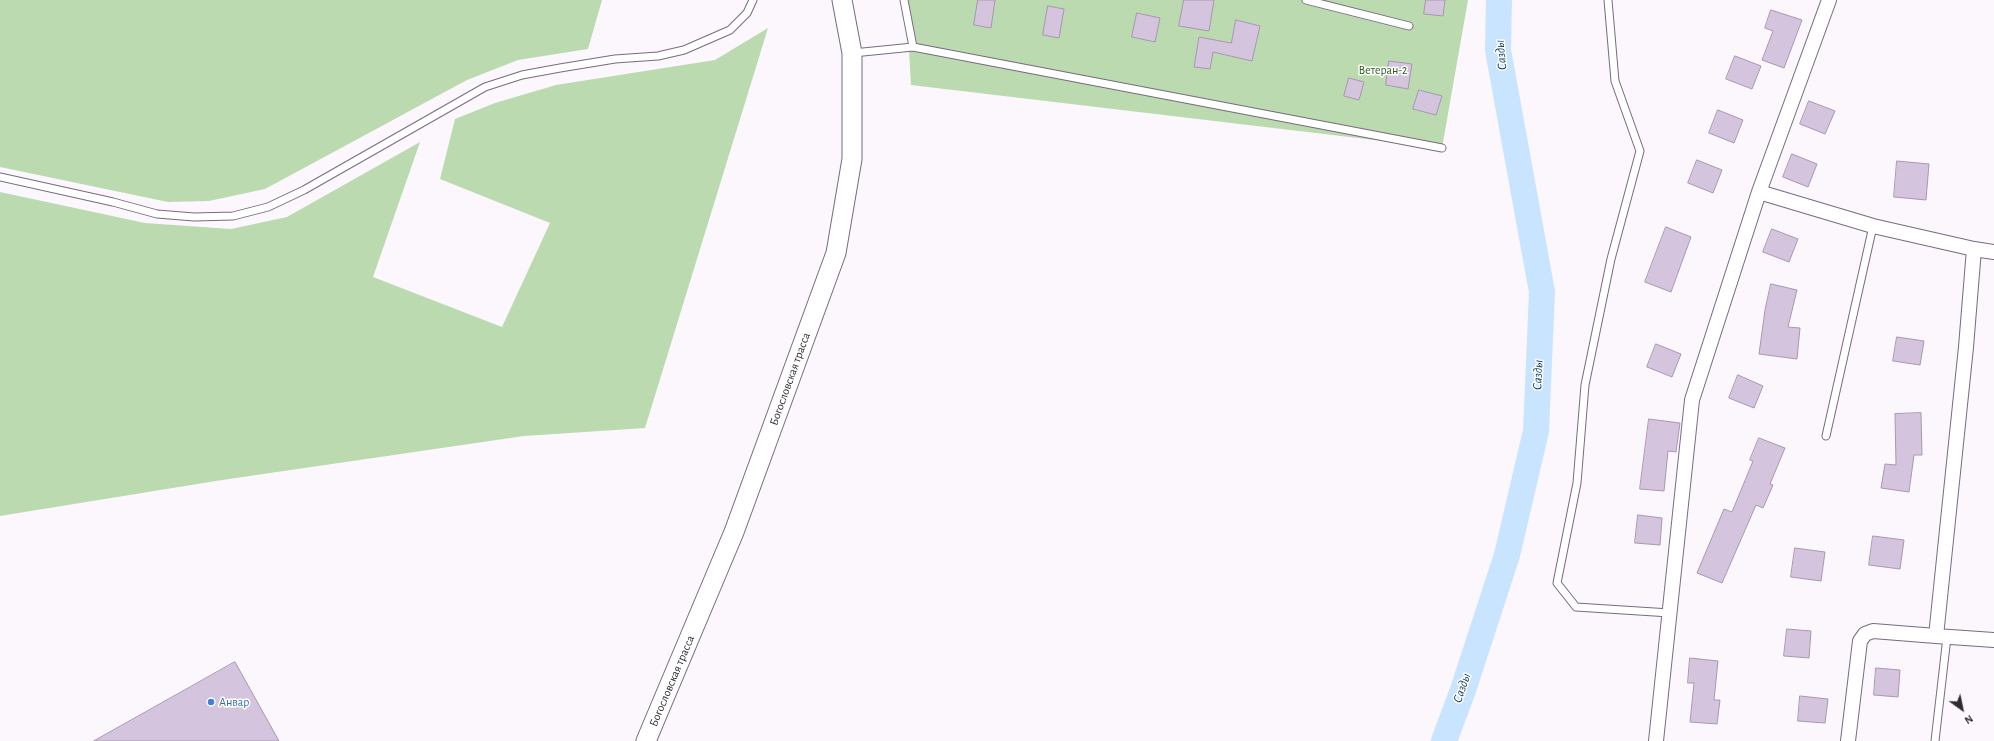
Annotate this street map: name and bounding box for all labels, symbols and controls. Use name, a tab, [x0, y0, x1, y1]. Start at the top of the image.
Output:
water label: Сазды	[1492, 39, 1510, 71]
park label: Ветеран-2	[1359, 63, 1407, 77]
street label: Богословская трасса	[766, 331, 814, 427]
water label: Сазды	[1530, 360, 1546, 390]
street label: Богословская трасса	[646, 633, 698, 729]
water label: Сазды	[1450, 671, 1474, 705]
north arrow	[1942, 689, 1982, 729]
place label: Анвар	[219, 695, 249, 709]
marker: Анвар	[206, 697, 216, 707]
text: N	[1963, 713, 1975, 726]

